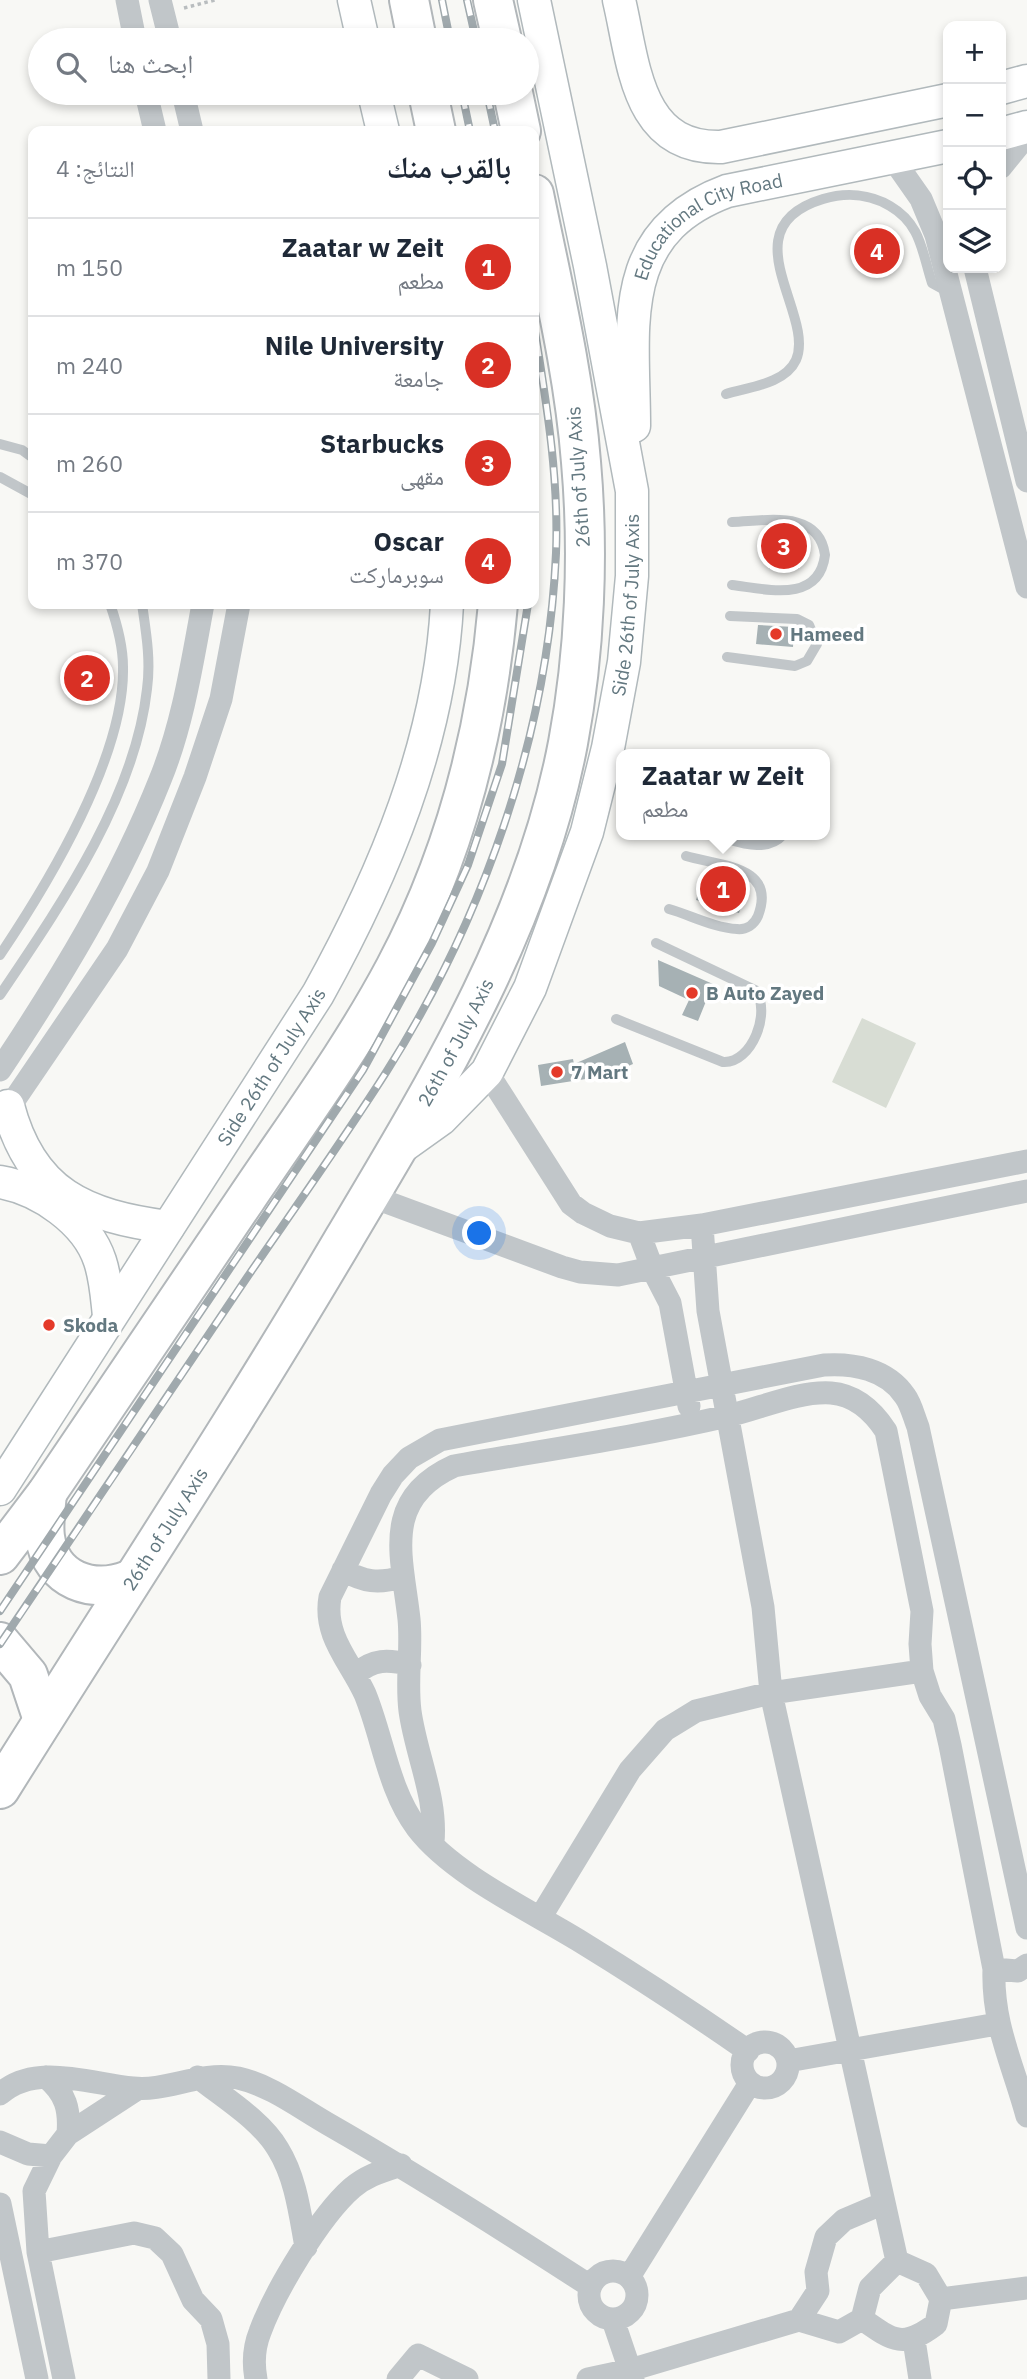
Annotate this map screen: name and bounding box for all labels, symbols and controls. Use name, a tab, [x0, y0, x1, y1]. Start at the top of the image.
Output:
map controls	[943, 21, 1006, 273]
button: +	[943, 21, 1006, 84]
search box	[28, 28, 539, 105]
text: ابحث هنا	[108, 46, 193, 80]
icon: search	[52, 48, 90, 86]
button: −	[943, 84, 1006, 147]
text: بالقرب منك	[387, 147, 511, 186]
button: locate	[943, 147, 1006, 210]
text: النتائج: 4	[56, 153, 135, 183]
street label: Educational City Road	[628, 168, 785, 283]
button: layers	[943, 210, 1006, 273]
pin: 4	[854, 225, 900, 277]
text: Zaatar w Zeit	[282, 230, 444, 264]
text: 150 m	[56, 252, 123, 282]
text: 1	[481, 252, 495, 282]
text: مطعم	[397, 265, 444, 295]
text: Nile University	[265, 328, 444, 362]
text: 240 m	[56, 350, 123, 380]
text: 2	[481, 350, 495, 380]
text: جامعة	[393, 363, 444, 393]
street label: 26th of July Axis	[561, 406, 595, 548]
text: Starbucks	[320, 426, 444, 460]
text: 260 m	[56, 448, 123, 478]
text: 3	[481, 448, 495, 478]
text: مقهى	[400, 461, 444, 491]
street label: Side 26th of July Axis	[606, 514, 644, 698]
pin: 3	[761, 520, 807, 572]
text: Oscar	[374, 524, 444, 558]
text: 370 m	[56, 546, 123, 576]
text: 4	[481, 546, 495, 576]
text: سوبرماركت	[349, 559, 444, 589]
place label: Hameed	[790, 622, 864, 646]
marker: Hameed	[768, 626, 784, 642]
pin: 2	[64, 652, 110, 704]
popup	[616, 749, 830, 840]
text: Zaatar w Zeit	[642, 758, 804, 792]
text: مطعم	[642, 793, 688, 823]
pin: 1	[700, 863, 746, 915]
street label: 26th of July Axis	[412, 974, 499, 1111]
place label: B Auto Zayed	[706, 981, 824, 1005]
street label: Side 26th of July Axis	[212, 984, 331, 1150]
marker: B Auto Zayed	[684, 985, 700, 1001]
place label: 7 Mart	[571, 1060, 628, 1084]
marker: 7 Mart	[549, 1064, 565, 1080]
your location	[462, 1216, 496, 1250]
place label: Skoda	[63, 1313, 119, 1337]
marker: Skoda	[41, 1317, 57, 1333]
street label: 26th of July Axis	[117, 1463, 213, 1595]

